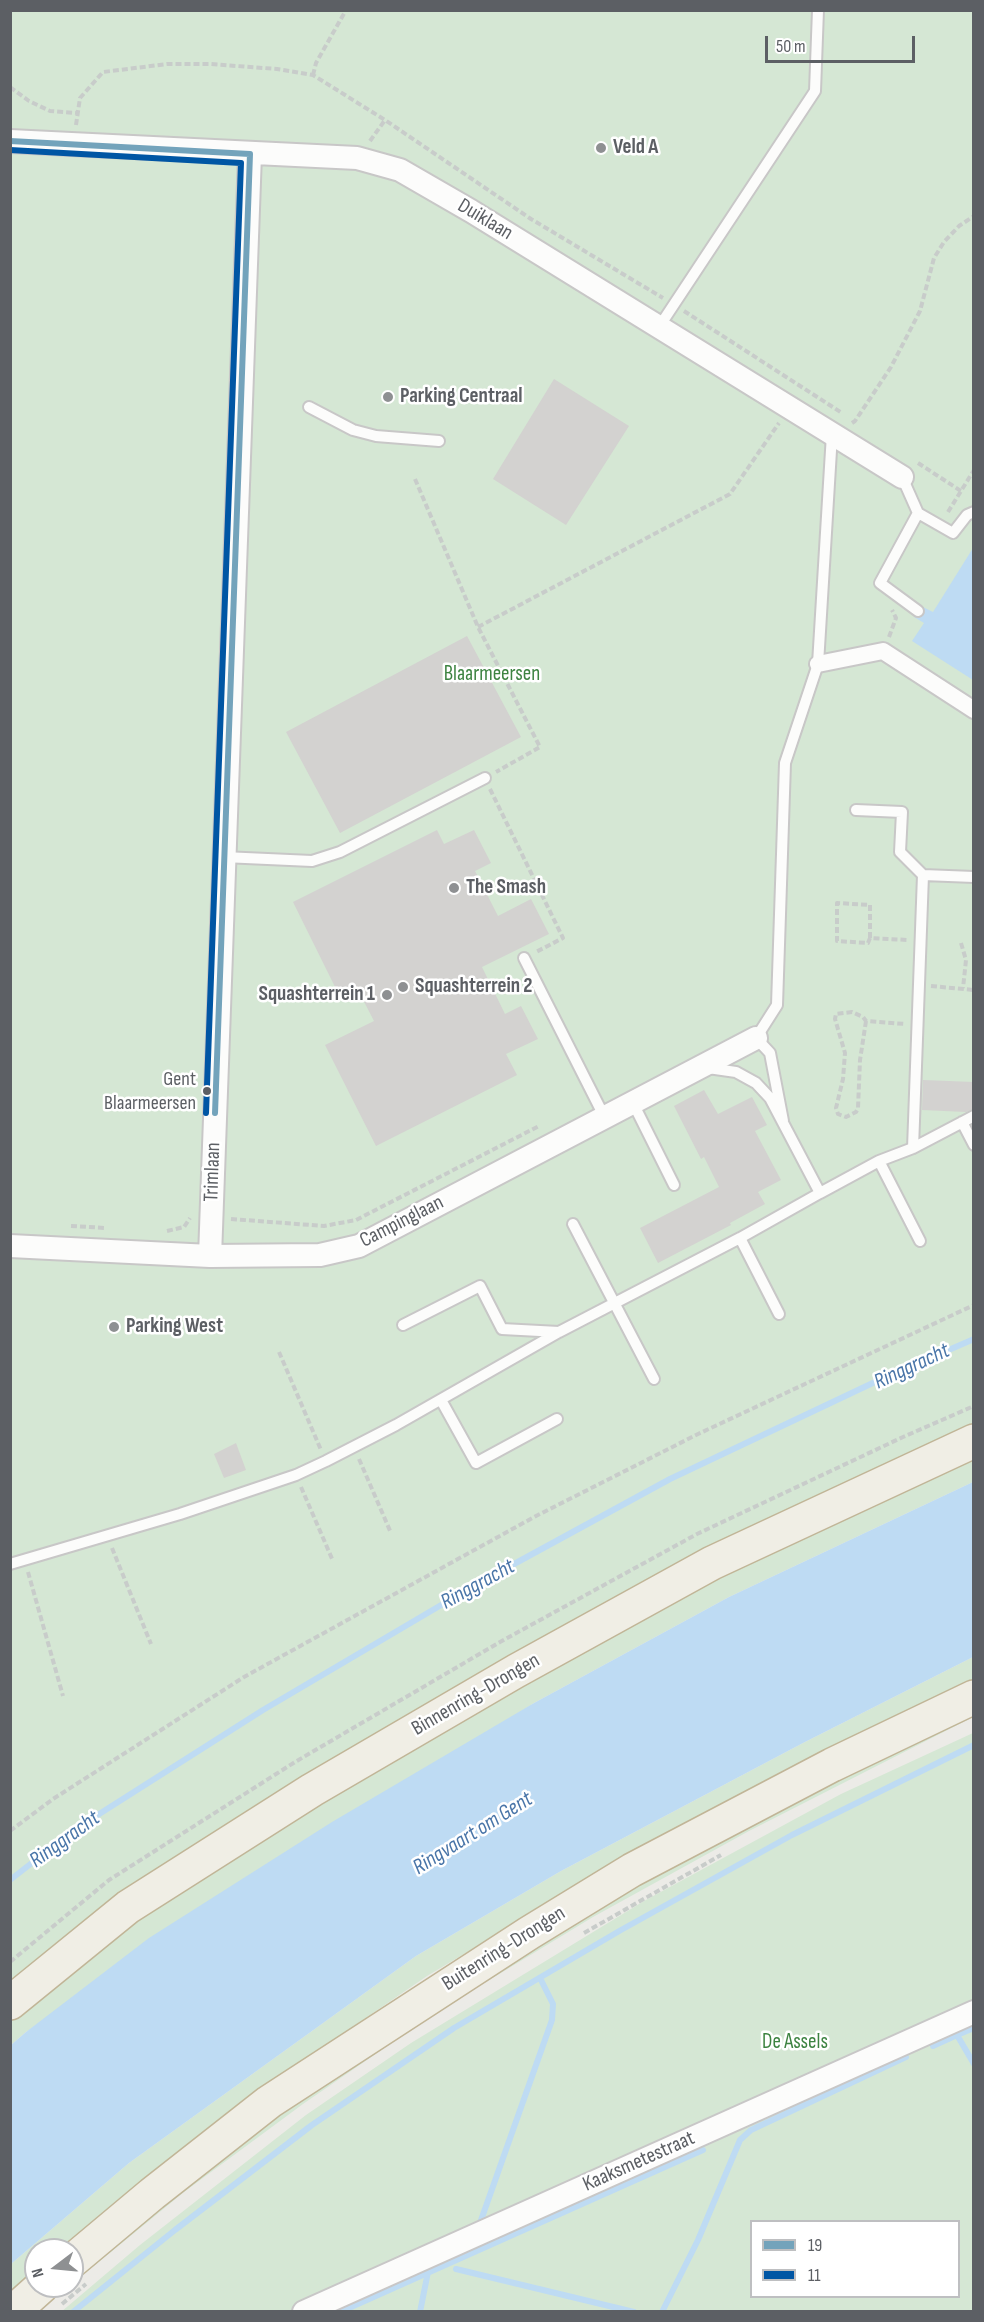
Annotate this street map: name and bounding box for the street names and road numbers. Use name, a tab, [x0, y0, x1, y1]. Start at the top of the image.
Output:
street label: Duiklaan	[453, 194, 517, 246]
street label: Trimlaan	[199, 1142, 227, 1202]
street label: Campinglaan	[356, 1190, 448, 1254]
street label: Binnenring-Drongen	[408, 1648, 544, 1742]
street label: Buitenring-Drongen	[438, 1901, 570, 1997]
street label: Kaaksmetestraat	[579, 2126, 699, 2198]

